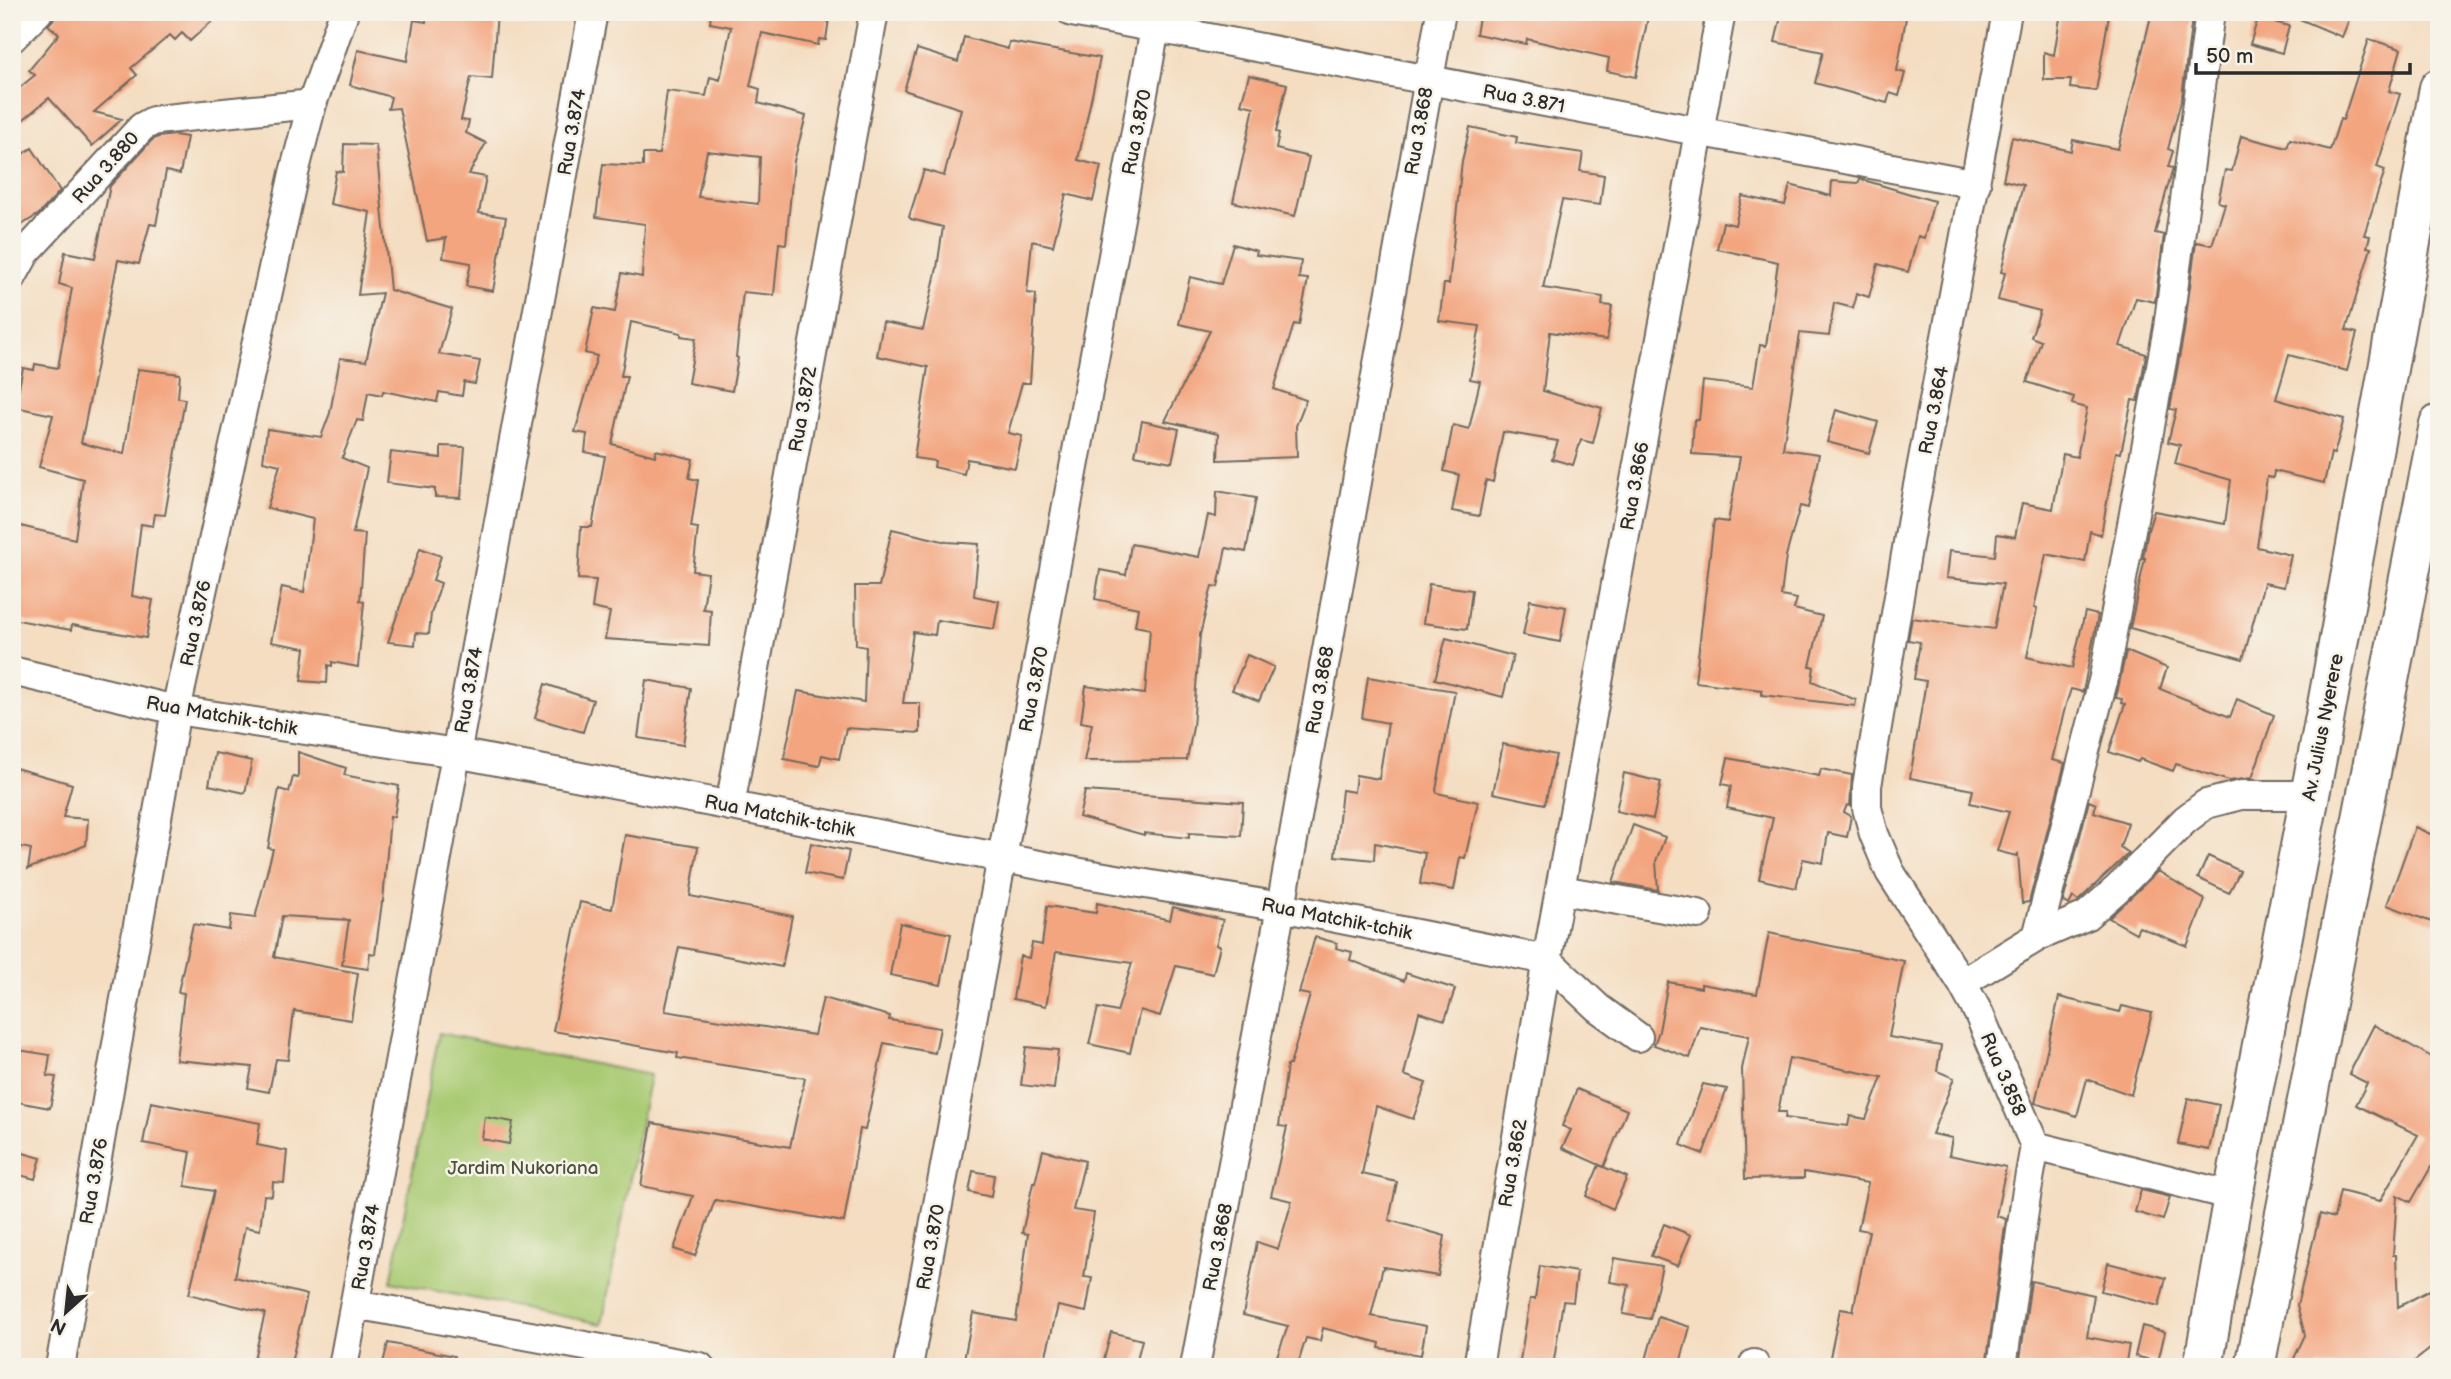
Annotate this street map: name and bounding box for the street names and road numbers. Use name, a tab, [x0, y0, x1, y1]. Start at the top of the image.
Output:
street label: Rua 3.871	[1481, 80, 1567, 119]
street label: Rua 3.868	[1400, 85, 1439, 177]
street label: Rua 3.874	[554, 87, 591, 177]
street label: Rua 3.870	[1118, 87, 1157, 177]
street label: Rua 3.880	[68, 127, 144, 209]
street label: Rua 3.872	[785, 364, 822, 454]
street label: Rua 3.864	[1915, 364, 1954, 456]
street label: Rua 3.866	[1616, 440, 1655, 532]
street label: Rua 3.876	[176, 578, 217, 668]
street label: Rua 3.870	[1015, 644, 1054, 734]
street label: Rua 3.868	[1301, 644, 1340, 736]
street label: Rua 3.874	[451, 645, 488, 735]
street label: Av. Julius Nyerere	[2298, 652, 2349, 803]
street label: Rua Matchik-tchik	[144, 692, 300, 741]
street label: Rua Matchik-tchik	[702, 791, 858, 843]
street label: Rua Matchik-tchik	[1259, 894, 1415, 946]
street label: Rua 3.858	[1975, 1029, 2030, 1120]
street label: Rua 3.862	[1494, 1117, 1533, 1209]
street label: Rua 3.876	[76, 1136, 113, 1226]
street label: Rua 3.868	[1199, 1201, 1238, 1293]
street label: Rua 3.874	[348, 1202, 385, 1292]
street label: Rua 3.870	[913, 1202, 950, 1292]

